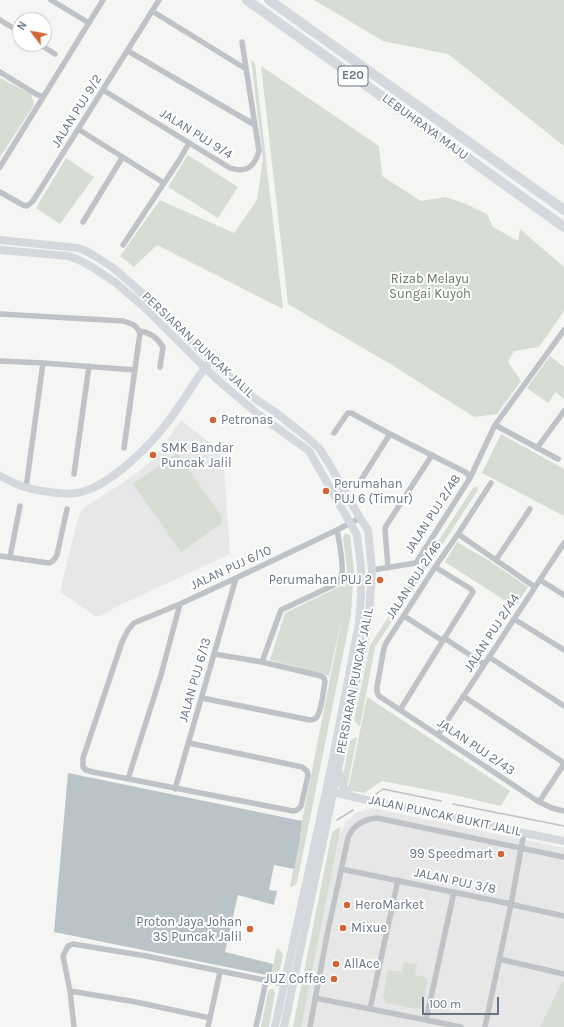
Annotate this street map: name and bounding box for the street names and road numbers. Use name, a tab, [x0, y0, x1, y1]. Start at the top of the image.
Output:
road number: E20	[338, 66, 368, 86]
street label: JALAN PUJ 9/2	[48, 72, 106, 150]
street label: LEBUHRAYA MAJU	[379, 90, 471, 164]
street label: JALAN PUJ 9/4	[157, 105, 235, 163]
street label: PERSIARAN PUNCAK JALIL	[138, 289, 258, 401]
street label: JALAN PUJ 2/48	[402, 472, 464, 556]
street label: JALAN PUJ 2/46	[383, 538, 445, 622]
street label: JALAN PUJ 6/10	[188, 542, 274, 594]
street label: JALAN PUJ 2/44	[461, 591, 523, 675]
street label: PERSIARAN PUNCAK JALIL	[333, 607, 377, 755]
street label: JALAN PUJ 6/13	[175, 636, 215, 724]
street label: JALAN PUJ 2/43	[434, 715, 518, 779]
street label: JALAN PUNCAK BUKIT JALIL	[367, 792, 523, 840]
street label: JALAN PUJ 3/8	[413, 865, 497, 897]

